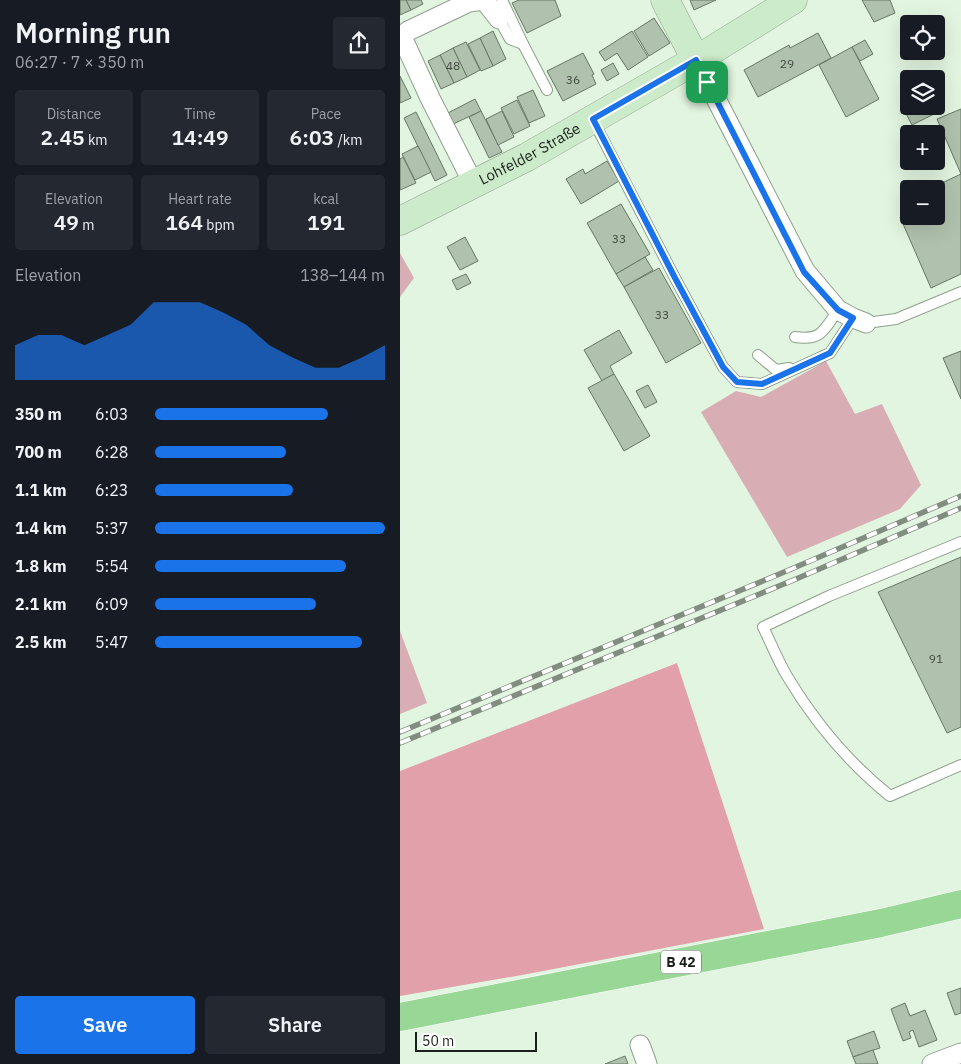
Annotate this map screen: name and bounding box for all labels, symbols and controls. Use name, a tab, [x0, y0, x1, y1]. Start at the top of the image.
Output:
text: Morning run	[15, 14, 171, 51]
map controls	[900, 15, 945, 225]
button: locate	[900, 15, 945, 60]
button: share	[333, 17, 385, 69]
text: 06:27 · 7 × 350 m	[15, 52, 144, 72]
house number: 29	[780, 56, 794, 71]
house number: 48	[446, 58, 460, 73]
pin	[686, 61, 728, 103]
icon: arrive	[693, 68, 721, 96]
button: layers	[900, 70, 945, 115]
house number: 36	[566, 72, 580, 87]
text: Distance	[47, 105, 101, 123]
text: Time	[184, 105, 216, 123]
text: Pace	[311, 105, 341, 123]
street label: Lohfelder Straße	[476, 118, 584, 189]
text: 2.45	[41, 123, 85, 151]
text: 14:49	[171, 123, 229, 151]
text: 6:03	[290, 123, 334, 151]
button: +	[900, 125, 945, 170]
text: km	[85, 131, 108, 149]
text: /km	[334, 131, 362, 149]
button: −	[900, 180, 945, 225]
text: Elevation	[45, 190, 103, 208]
text: Heart rate	[168, 190, 232, 208]
text: kcal	[313, 190, 339, 208]
text: 49	[54, 208, 79, 236]
text: 164	[165, 208, 203, 236]
text: 191	[307, 208, 345, 236]
text: m	[79, 216, 94, 234]
text: bpm	[203, 216, 235, 234]
house number: 33	[612, 231, 626, 246]
text: Elevation	[15, 265, 81, 285]
text: 138–144 m	[300, 265, 385, 285]
house number: 33	[655, 307, 669, 322]
text: 350 m	[15, 404, 62, 424]
text: 6:03	[95, 404, 128, 424]
text: 700 m	[15, 442, 62, 462]
text: 6:28	[95, 442, 128, 462]
text: 1.1 km	[15, 480, 66, 500]
text: 6:23	[95, 480, 128, 500]
text: 1.4 km	[15, 518, 66, 538]
text: 5:37	[95, 518, 128, 538]
text: 1.8 km	[15, 556, 66, 576]
text: 5:54	[95, 556, 128, 576]
text: 2.1 km	[15, 594, 66, 614]
text: 6:09	[95, 594, 128, 614]
text: 2.5 km	[15, 632, 66, 652]
text: 5:47	[95, 632, 128, 652]
house number: 91	[929, 651, 943, 666]
road number: B 42	[661, 950, 701, 974]
button: Save	[15, 996, 195, 1054]
button: Share	[205, 996, 385, 1054]
scale bar	[415, 1029, 538, 1052]
text: 50 m	[422, 1032, 454, 1050]

